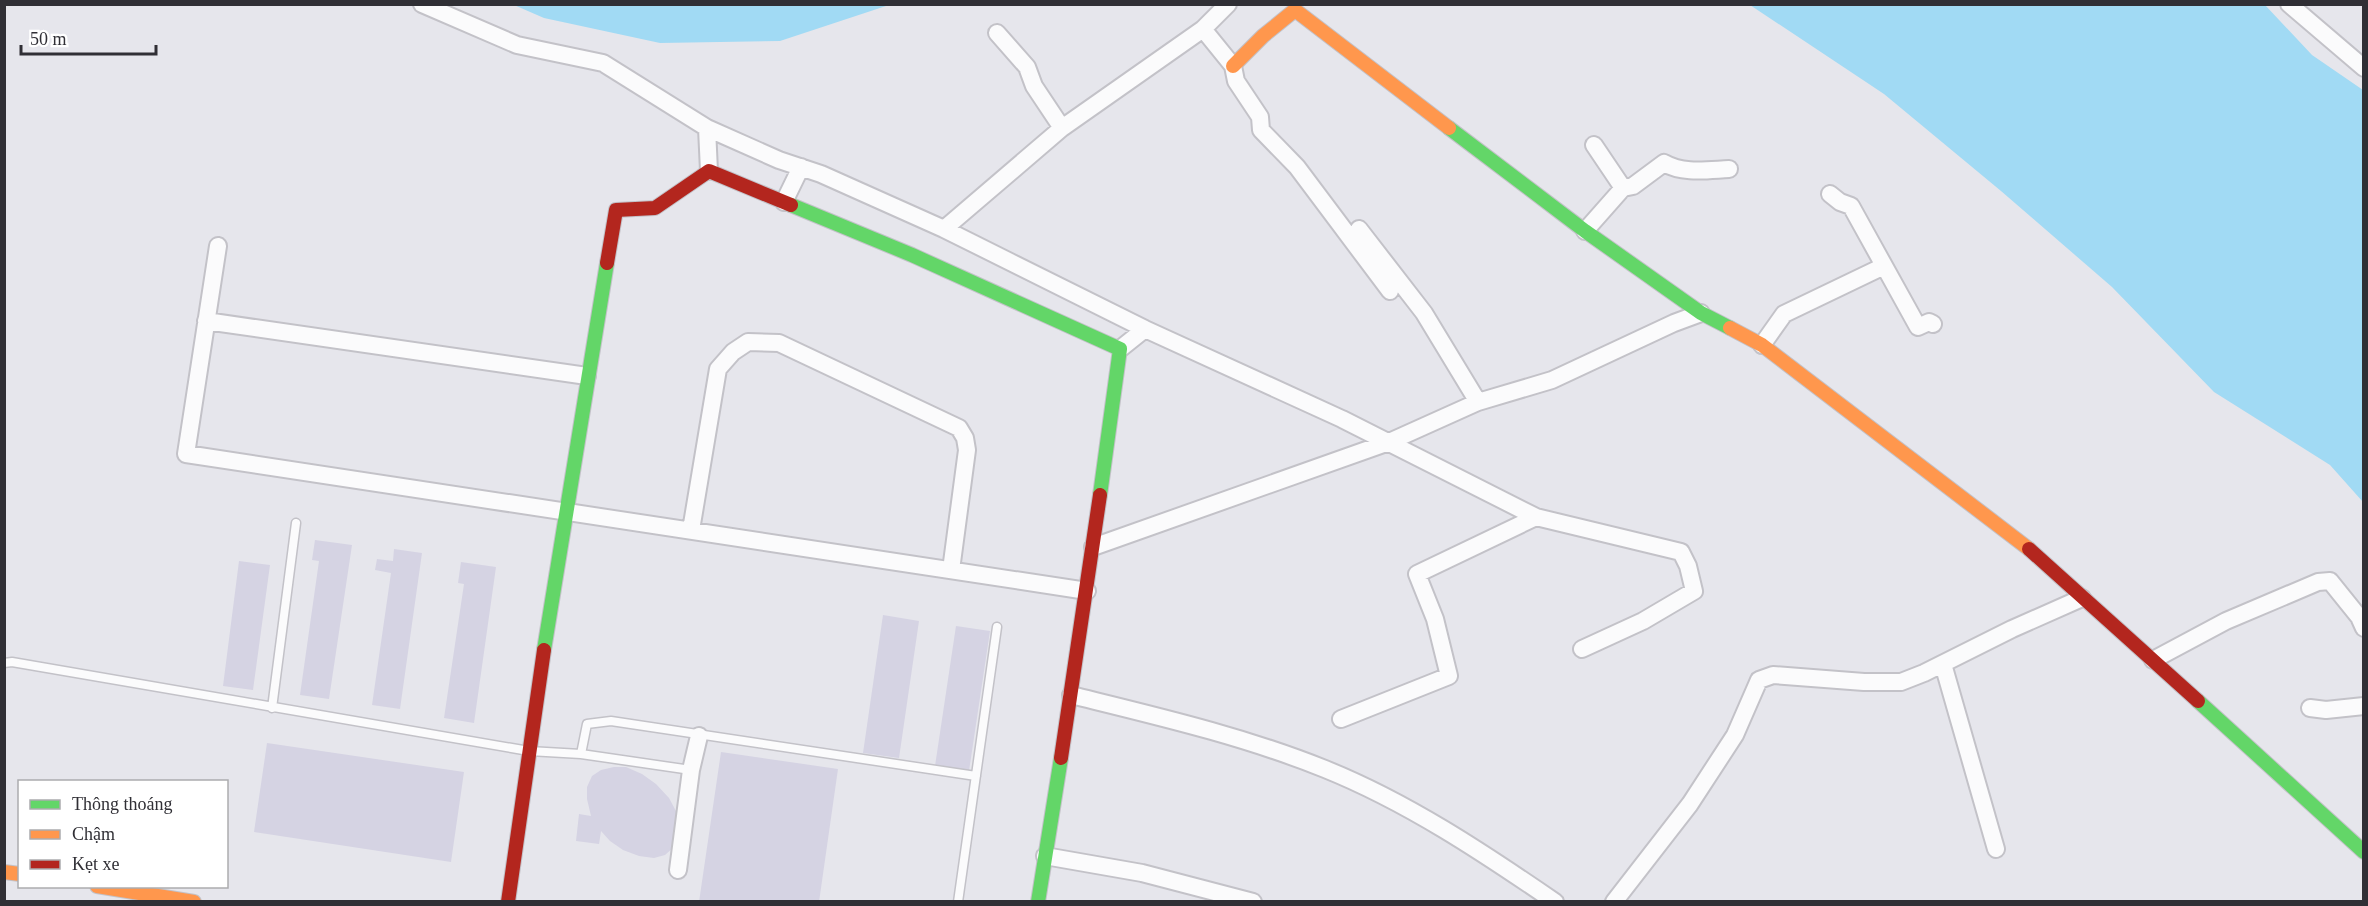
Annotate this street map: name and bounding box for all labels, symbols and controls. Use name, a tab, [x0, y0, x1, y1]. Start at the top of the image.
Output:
scale bar	[21, 18, 156, 56]
text: 50 m	[30, 29, 67, 49]
legend	[18, 780, 228, 888]
text: Thông thoáng	[72, 794, 173, 814]
text: Chậm	[72, 824, 115, 844]
text: Kẹt xe	[72, 854, 119, 874]

